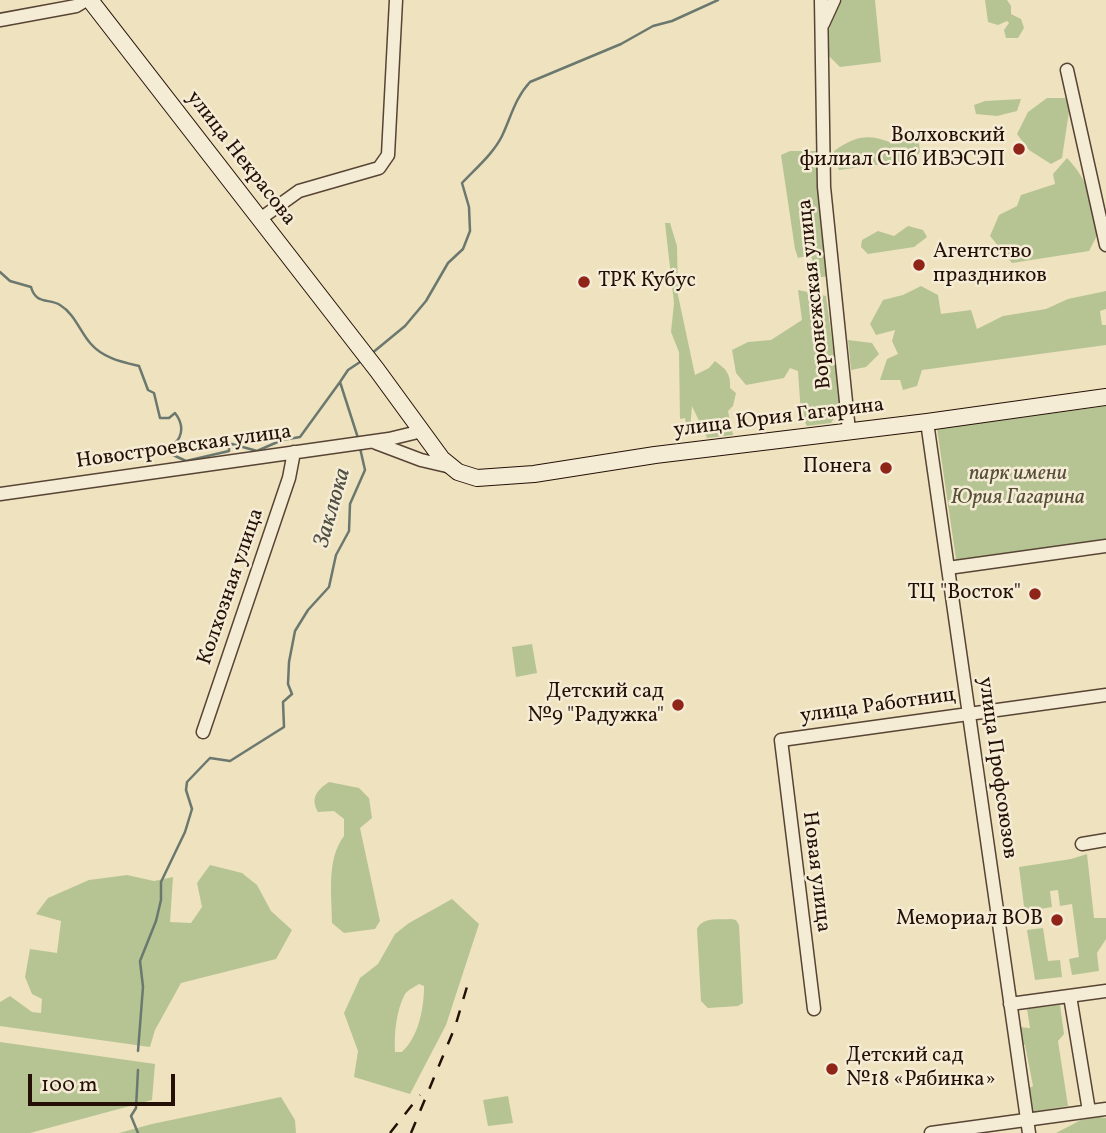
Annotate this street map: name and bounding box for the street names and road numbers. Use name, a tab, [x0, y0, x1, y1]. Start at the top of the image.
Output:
street label: улица Некрасова	[180, 87, 300, 231]
street label: Воронежская улица	[793, 198, 839, 390]
street label: улица Юрия Гагарина	[672, 394, 886, 444]
street label: Новостроевская улица	[75, 420, 293, 476]
street label: Колхозная улица	[193, 506, 271, 668]
street label: улица Профсоюзов	[971, 675, 1021, 861]
street label: улица Работниц	[799, 684, 957, 730]
street label: Новая улица	[795, 810, 835, 934]

